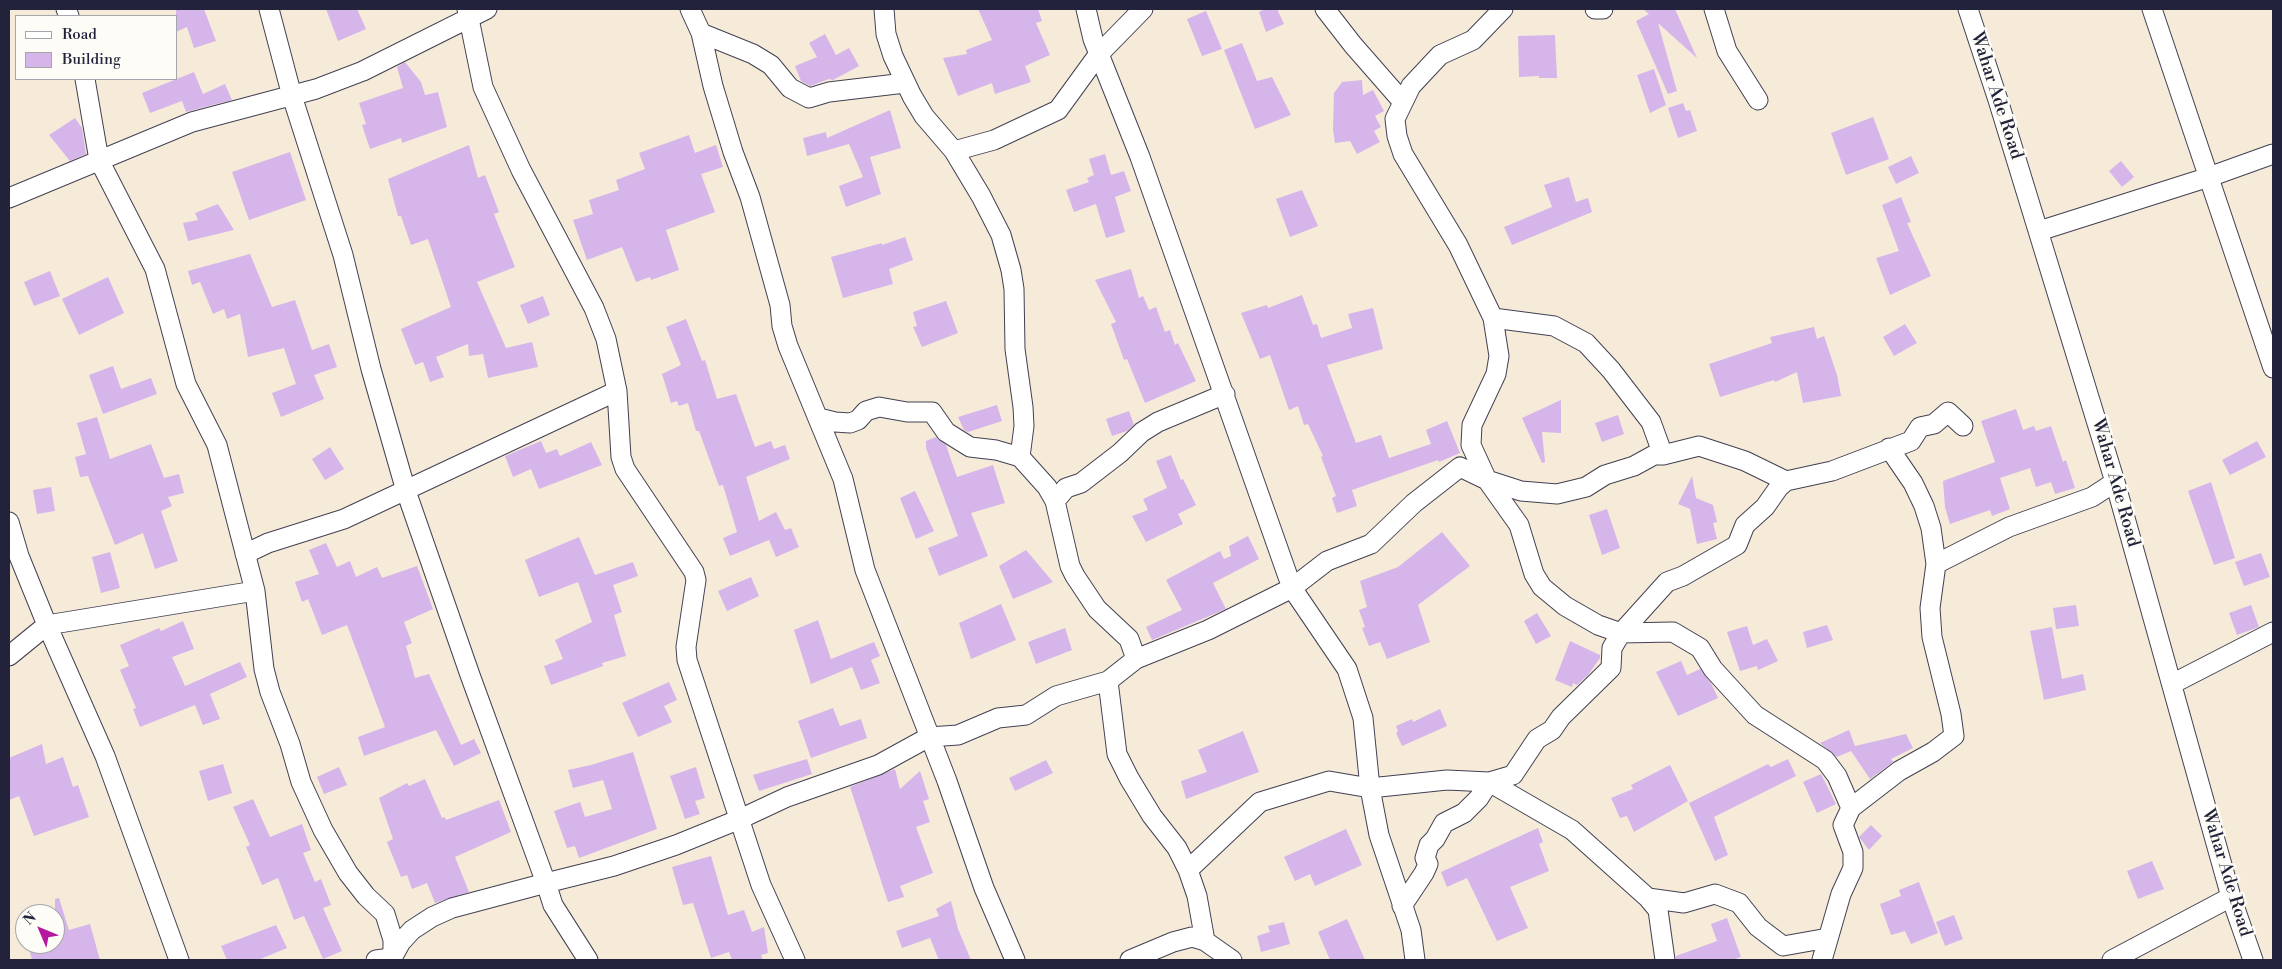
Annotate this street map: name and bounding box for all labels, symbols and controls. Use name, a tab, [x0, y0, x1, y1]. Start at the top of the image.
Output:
legend	[15, 15, 178, 80]
text: Road	[62, 25, 97, 44]
street label: Wahar Ade Road	[1965, 30, 2027, 162]
text: Building	[62, 50, 121, 69]
street label: Wahar Ade Road	[2086, 416, 2144, 550]
street label: Wahar Ade Road	[2196, 807, 2256, 939]
north arrow	[15, 904, 65, 954]
text: N	[20, 909, 40, 929]

